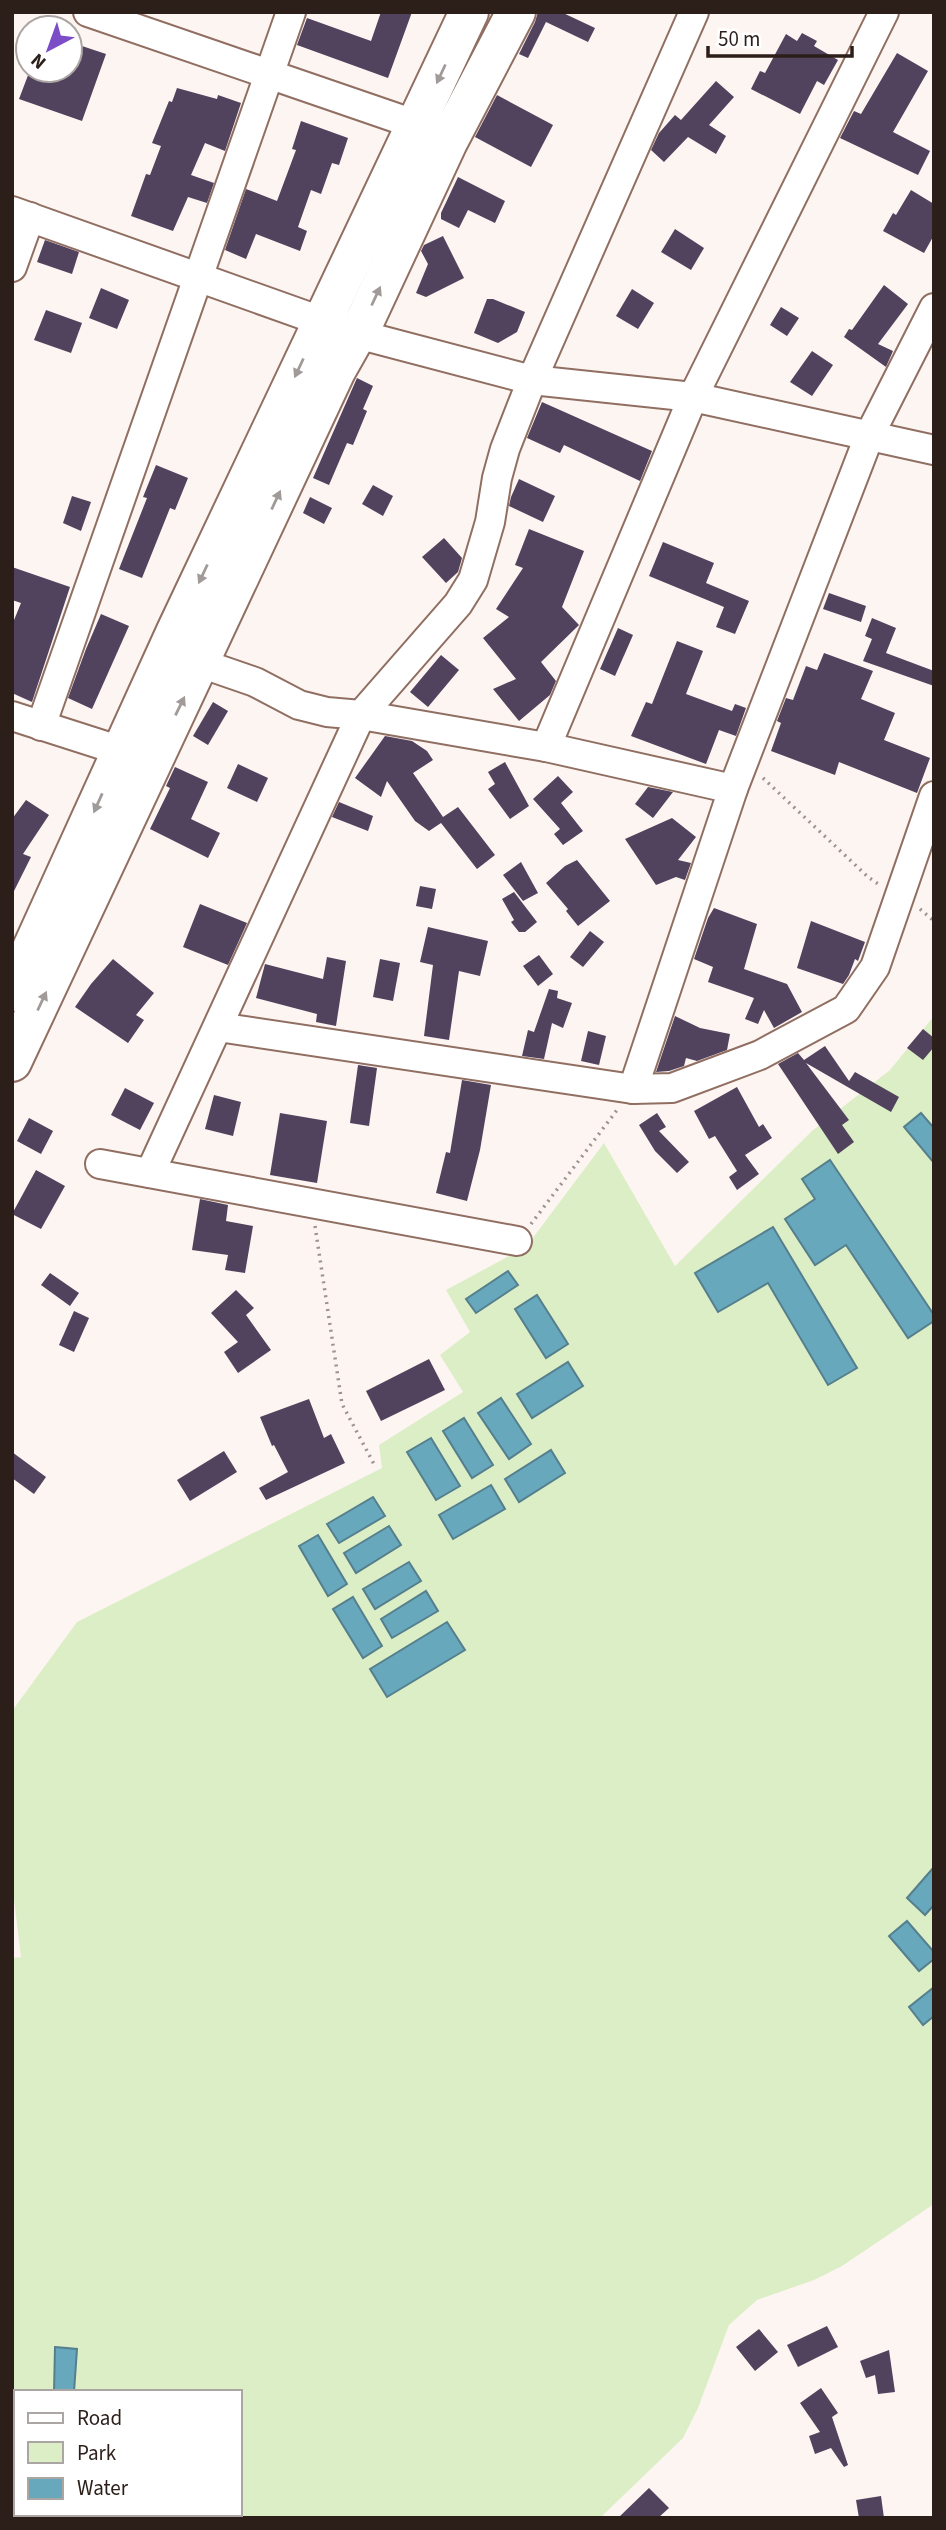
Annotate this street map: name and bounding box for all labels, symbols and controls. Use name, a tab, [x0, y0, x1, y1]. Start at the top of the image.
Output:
north arrow	[14, 14, 84, 84]
scale bar	[708, 14, 852, 58]
text: 50 m	[718, 24, 760, 54]
text: N	[25, 46, 52, 75]
one-way arrow	[435, 64, 446, 84]
one-way arrow	[370, 286, 382, 306]
one-way arrow	[294, 358, 305, 378]
one-way arrow	[271, 490, 282, 510]
one-way arrow	[197, 564, 209, 584]
one-way arrow	[174, 696, 185, 716]
one-way arrow	[92, 792, 103, 813]
one-way arrow	[36, 991, 47, 1011]
legend	[14, 2390, 242, 2516]
text: Road	[77, 2403, 122, 2433]
text: Park	[77, 2438, 117, 2468]
text: Water	[77, 2473, 129, 2503]

